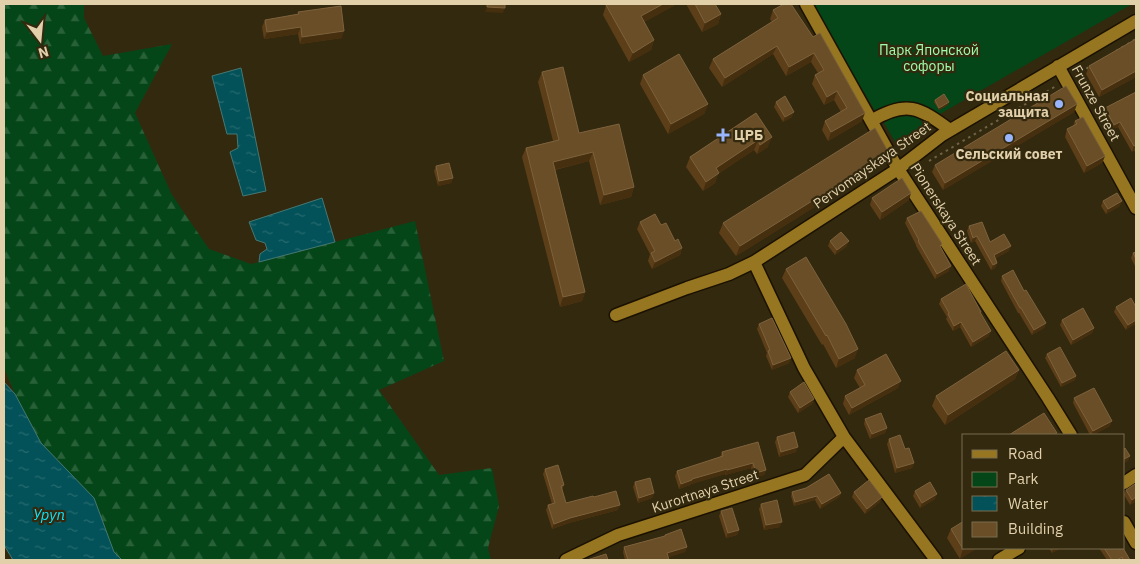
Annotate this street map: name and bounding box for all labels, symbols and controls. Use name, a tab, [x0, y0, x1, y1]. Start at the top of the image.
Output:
north arrow	[15, 15, 65, 65]
park label: Парк Японской софоры	[879, 41, 979, 75]
text: N	[36, 42, 51, 63]
street label: Frunze Street	[1068, 62, 1124, 144]
place label: Социальная защита	[966, 87, 1049, 121]
marker: Социальная защита	[1053, 98, 1065, 110]
street label: Pervomayskaya Street	[810, 117, 935, 212]
place label: ЦРБ	[734, 126, 763, 144]
marker: ЦРБ	[716, 128, 730, 142]
marker: Сельский совет	[1003, 132, 1015, 144]
place label: Сельский совет	[955, 145, 1063, 163]
street label: Pionerskaya Street	[906, 160, 986, 268]
legend	[962, 434, 1125, 549]
text: Road	[1008, 444, 1043, 463]
street label: Kurortnaya Street	[649, 465, 761, 517]
text: Park	[1008, 469, 1038, 488]
text: Water	[1008, 494, 1049, 513]
water label: Уруп	[33, 505, 65, 524]
text: Building	[1008, 519, 1063, 538]

